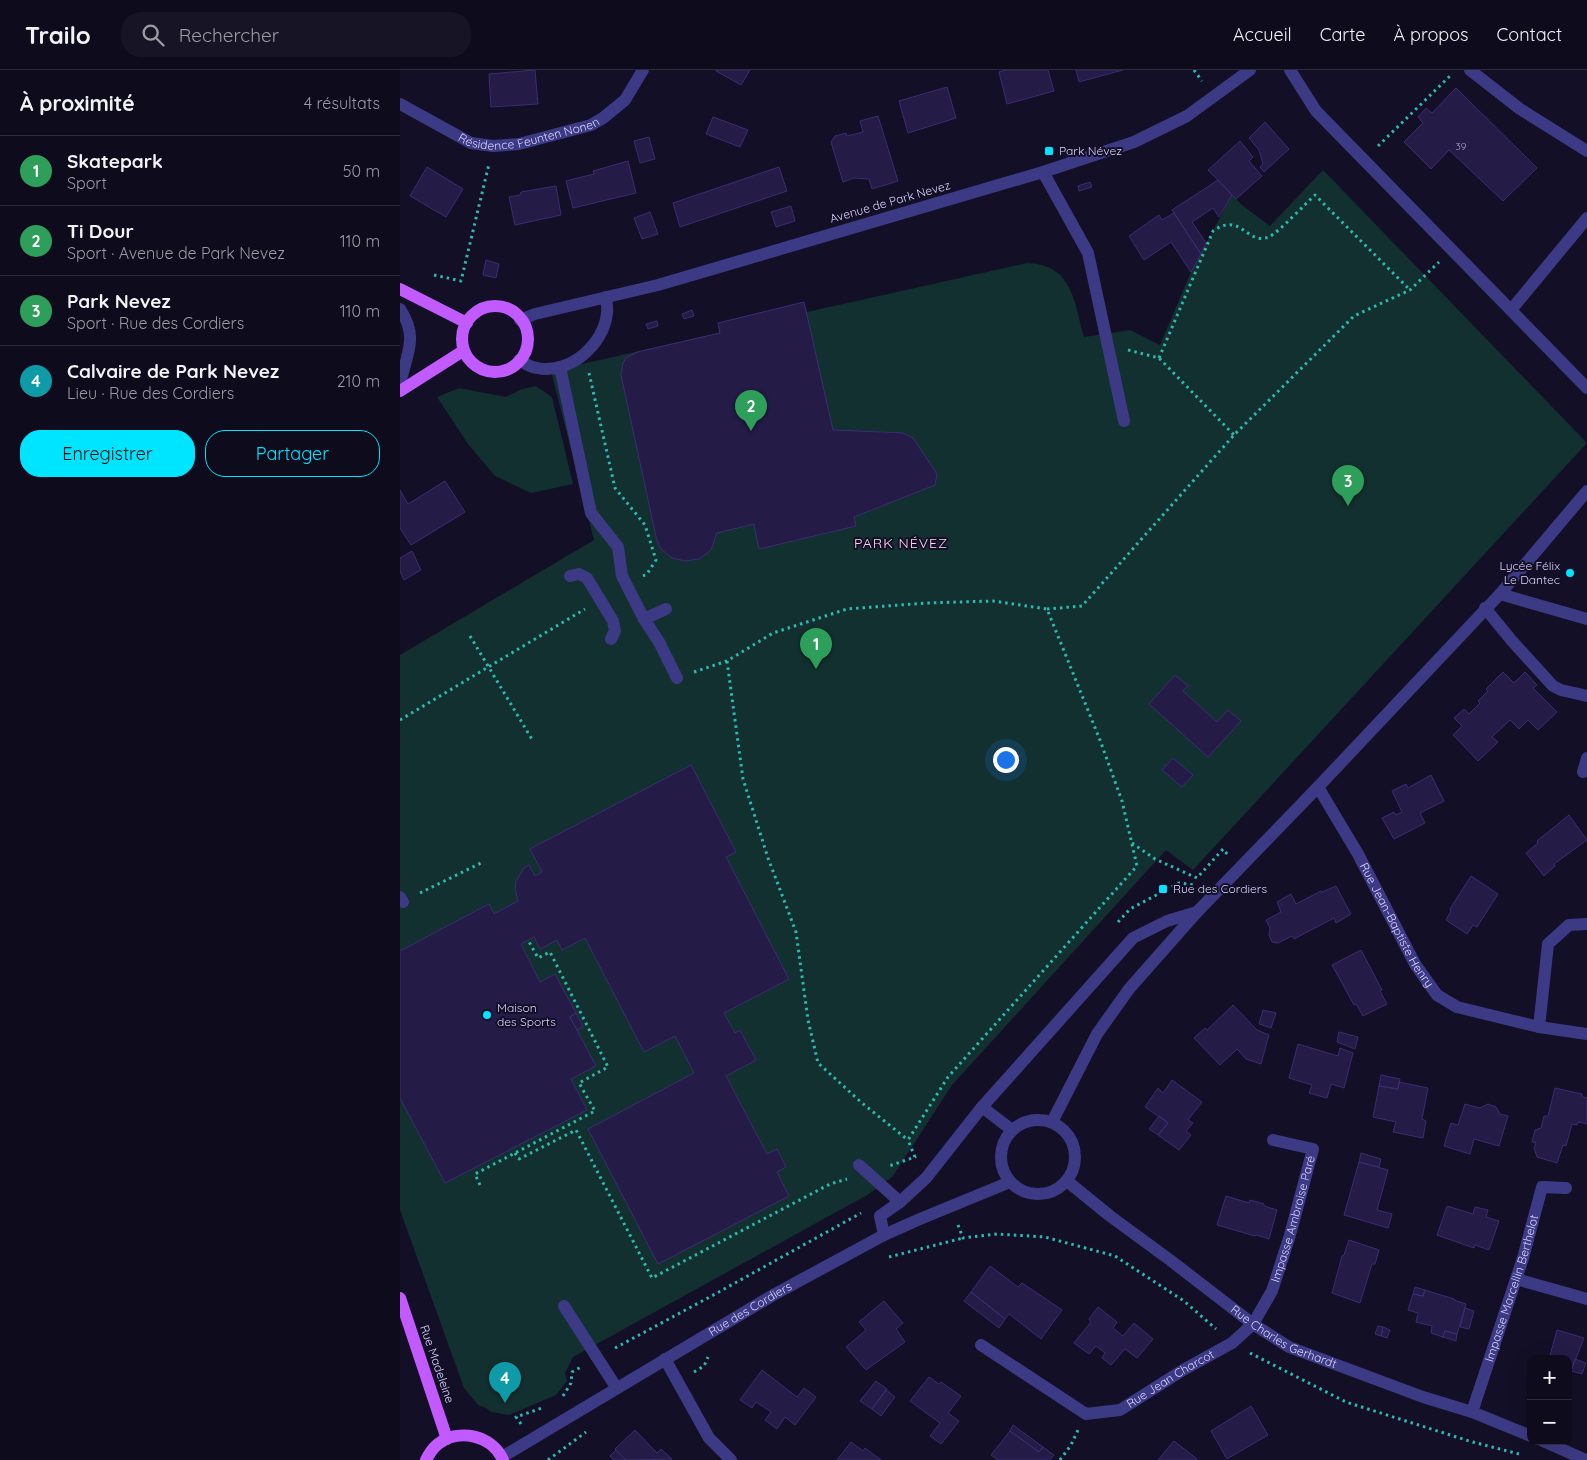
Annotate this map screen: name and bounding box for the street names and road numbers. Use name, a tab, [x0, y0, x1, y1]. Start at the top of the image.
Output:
street label: Résidence Feunten Nonen	[456, 114, 602, 153]
street label: Avenue de Park Nevez	[828, 177, 952, 226]
street label: Rue Jean-Baptiste Henry	[1357, 860, 1437, 990]
street label: Impasse Ambroise Paré	[1267, 1154, 1318, 1284]
street label: Impasse Marcellin Berthelot	[1481, 1213, 1541, 1364]
street label: Rue des Cordiers	[706, 1278, 795, 1339]
street label: Rue Charles Gerhardt	[1228, 1302, 1339, 1371]
street label: Rue Madeleine	[417, 1323, 458, 1405]
street label: Rue Jean Charcot	[1123, 1346, 1217, 1411]

